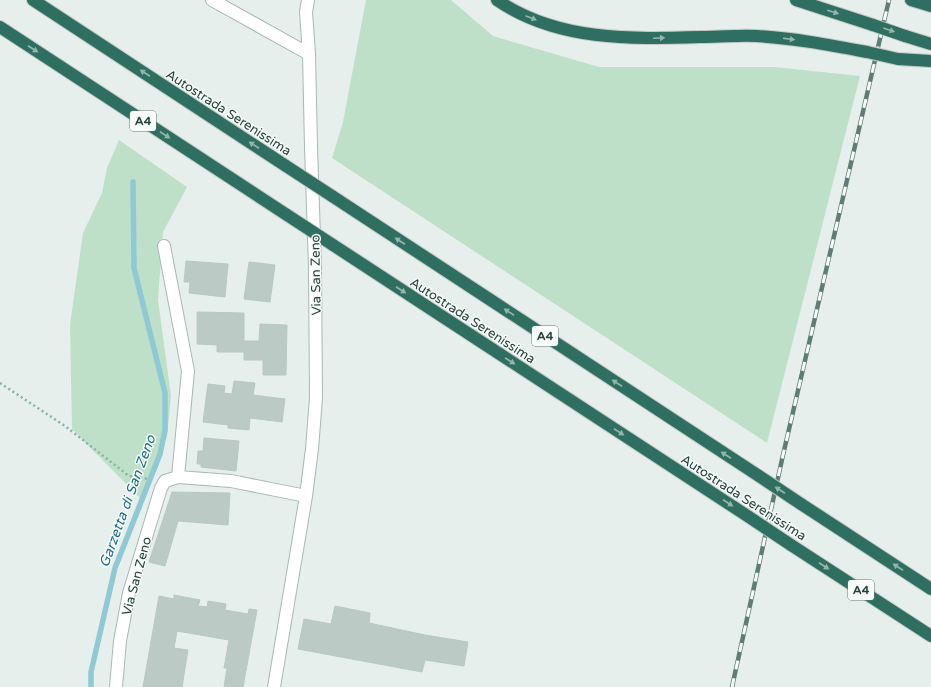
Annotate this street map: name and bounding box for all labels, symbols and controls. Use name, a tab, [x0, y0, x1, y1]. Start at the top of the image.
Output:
one-way arrow	[827, 9, 839, 15]
one-way arrow	[526, 15, 538, 21]
one-way arrow	[884, 28, 896, 34]
one-way arrow	[653, 35, 665, 42]
one-way arrow	[782, 36, 795, 42]
one-way arrow	[28, 45, 38, 53]
street label: Autostrada Serenissima	[163, 66, 294, 159]
one-way arrow	[139, 70, 151, 77]
road number: A4	[130, 111, 156, 131]
one-way arrow	[160, 131, 170, 139]
one-way arrow	[248, 141, 260, 148]
street label: Via San Zeno	[307, 234, 325, 316]
one-way arrow	[395, 237, 405, 245]
street label: Autostrada Serenissima	[407, 274, 538, 367]
one-way arrow	[395, 286, 407, 293]
one-way arrow	[503, 308, 514, 316]
road number: A4	[532, 326, 558, 346]
one-way arrow	[505, 357, 515, 365]
one-way arrow	[612, 379, 622, 387]
one-way arrow	[614, 428, 624, 436]
water label: Garzetta di San Zeno	[96, 431, 160, 570]
street label: Autostrada Serenissima	[678, 451, 809, 544]
one-way arrow	[720, 451, 732, 458]
one-way arrow	[775, 486, 785, 494]
one-way arrow	[722, 499, 733, 507]
street label: Via San Zeno	[119, 535, 155, 617]
one-way arrow	[819, 562, 829, 570]
one-way arrow	[893, 564, 904, 571]
road number: A4	[848, 580, 874, 600]

